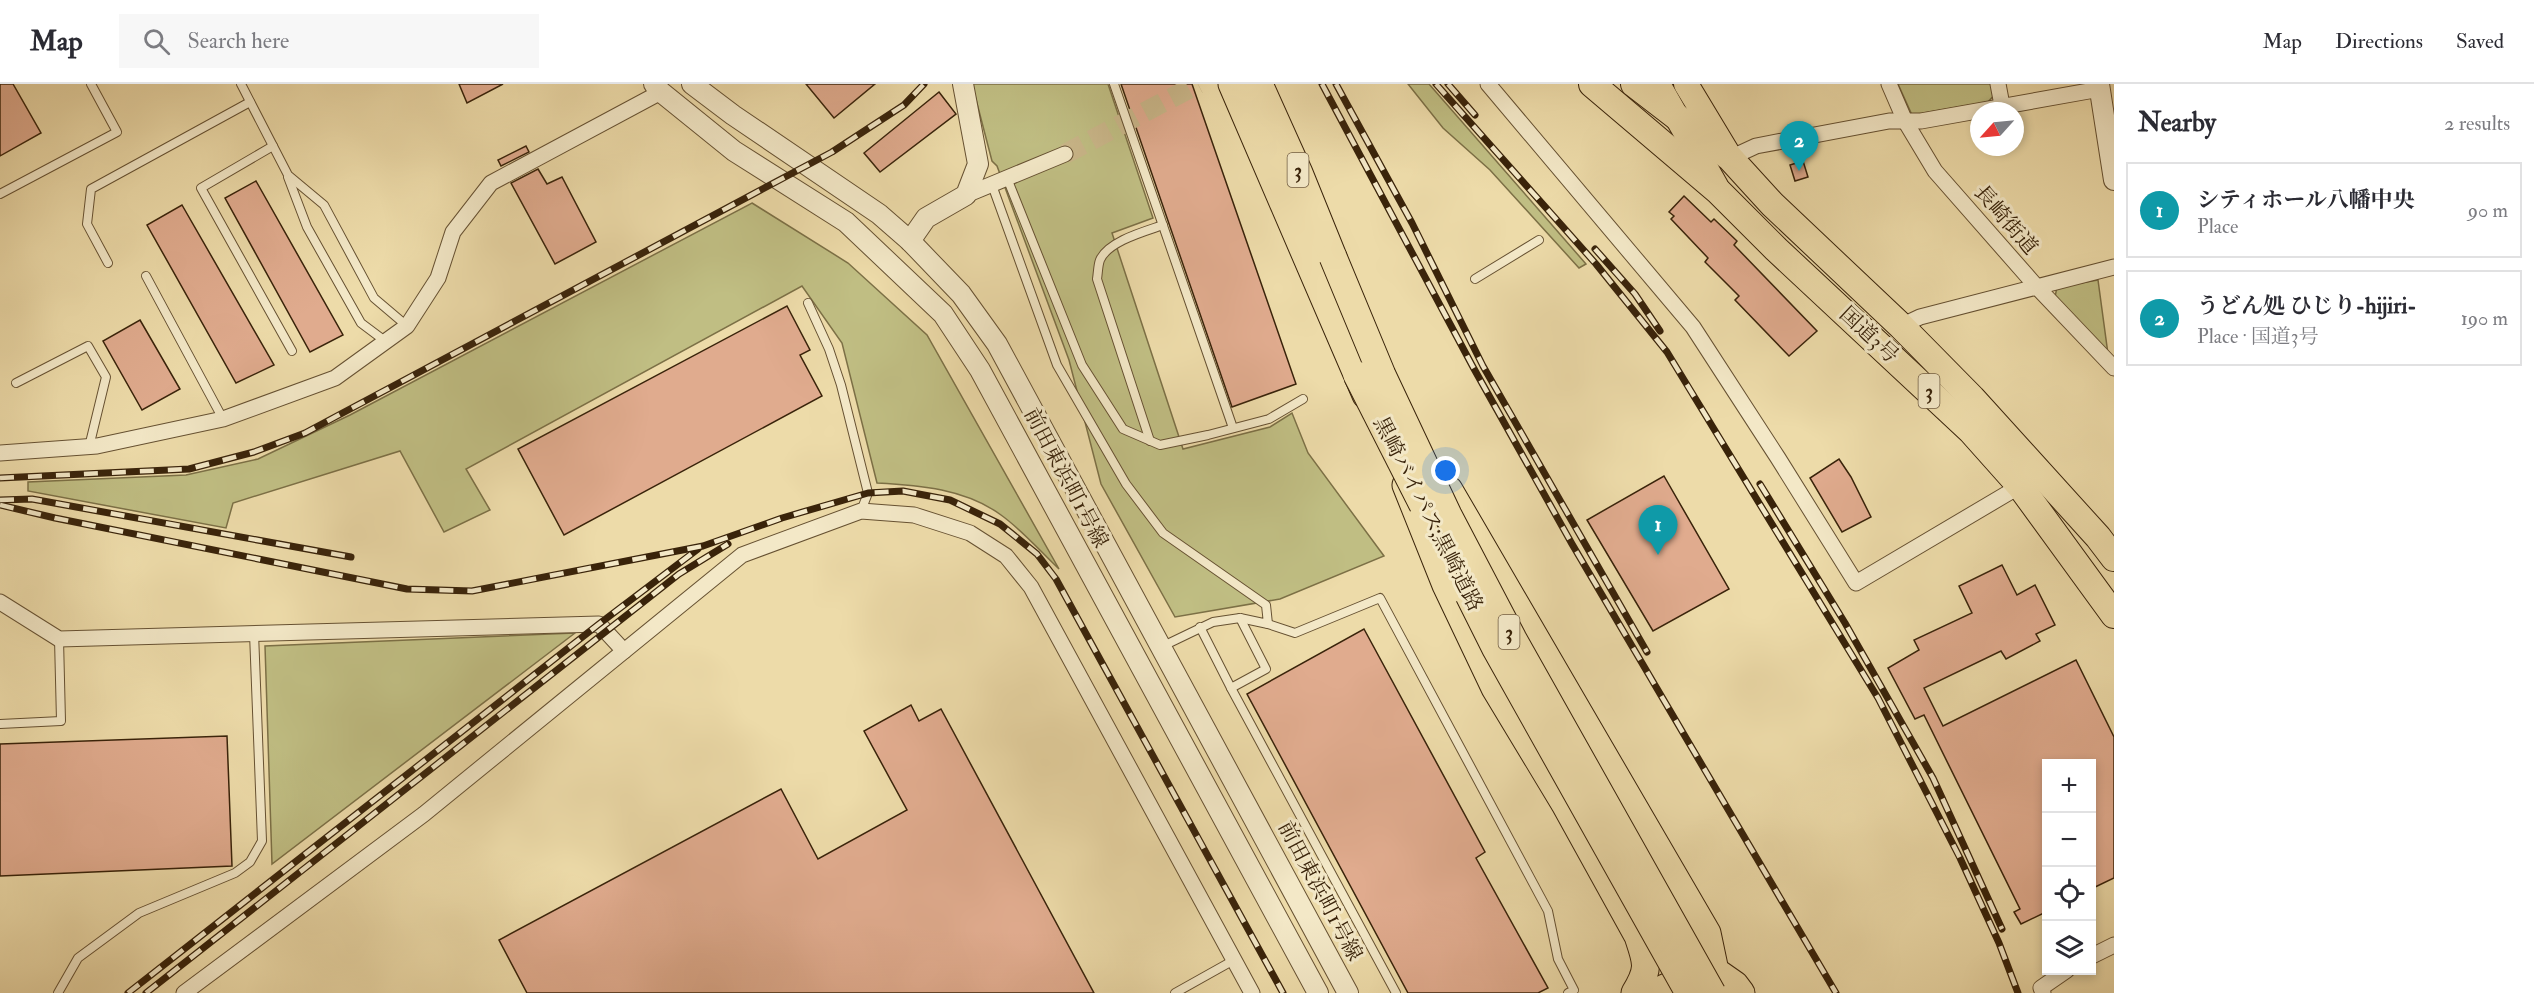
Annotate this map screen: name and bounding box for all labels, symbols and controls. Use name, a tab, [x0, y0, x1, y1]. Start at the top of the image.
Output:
search box	[119, 14, 539, 68]
text: Map	[30, 24, 83, 59]
icon: search	[140, 25, 173, 58]
text: Search here	[188, 27, 289, 55]
text: Map	[2262, 28, 2302, 55]
text: Directions	[2335, 28, 2423, 55]
text: Saved	[2456, 28, 2504, 55]
north arrow	[1970, 102, 2024, 156]
text: Nearby	[2138, 107, 2216, 139]
text: 2 results	[2444, 111, 2510, 136]
pin: 2	[1780, 122, 1818, 171]
road number: 3	[1288, 153, 1308, 187]
street label: 長崎街道	[1968, 179, 2044, 261]
text: シティホール八幡中央	[2197, 186, 2415, 214]
text: 1	[2156, 198, 2163, 223]
text: 90 m	[2468, 198, 2508, 223]
text: Place	[2197, 214, 2238, 239]
text: うどん処 ひじり-hijiri-	[2197, 292, 2417, 320]
street label: 国道3号	[1834, 301, 1904, 369]
text: 2	[2154, 306, 2165, 331]
text: 190 m	[2461, 306, 2508, 331]
text: Place · 国道3号	[2197, 324, 2319, 349]
road number: 3	[1918, 374, 1940, 408]
street label: 前田東浜町1号線	[1018, 403, 1114, 553]
street label: 黒崎バイパス;黒崎道路	[1367, 412, 1489, 616]
your location	[1431, 456, 1460, 485]
pin: 1	[1638, 506, 1678, 555]
road number: 3	[1498, 615, 1520, 649]
map controls	[2042, 759, 2096, 975]
button: +	[2042, 759, 2096, 813]
button: −	[2042, 813, 2096, 867]
street label: 前田東浜町1号線	[1272, 816, 1368, 966]
button: locate	[2042, 867, 2096, 921]
button: layers	[2042, 921, 2096, 975]

